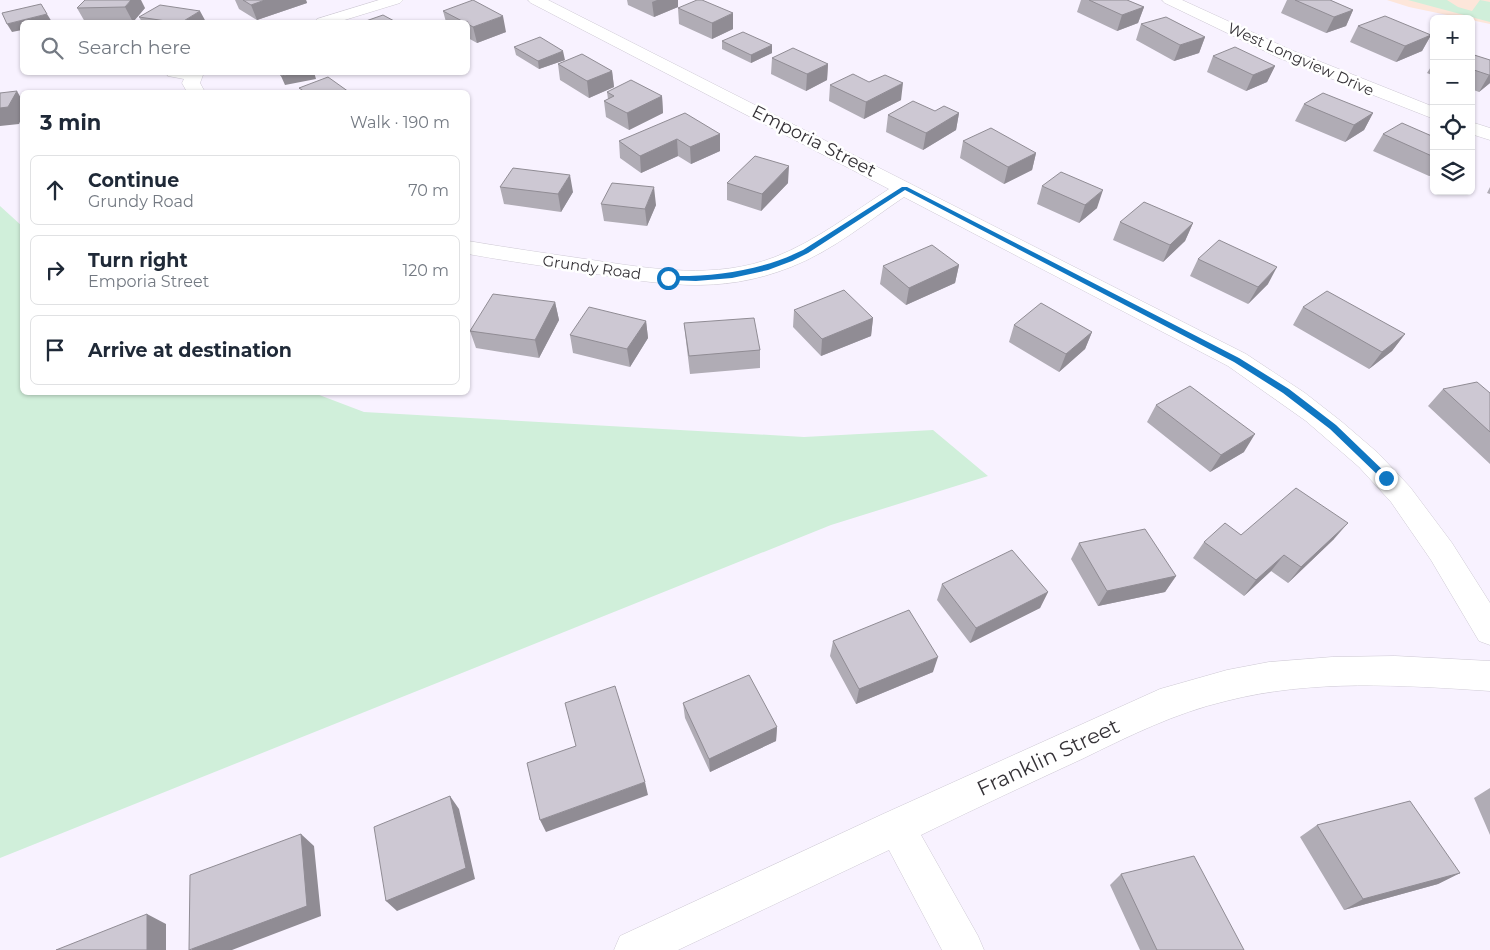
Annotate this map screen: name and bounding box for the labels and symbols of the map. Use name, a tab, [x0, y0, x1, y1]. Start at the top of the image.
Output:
street label: West Longview Drive	[1225, 18, 1377, 100]
street label: Emporia Street	[748, 100, 880, 182]
street label: Grundy Road	[542, 251, 642, 283]
route start	[657, 267, 680, 290]
route end	[1375, 467, 1398, 490]
street label: Franklin Street	[973, 713, 1123, 801]

